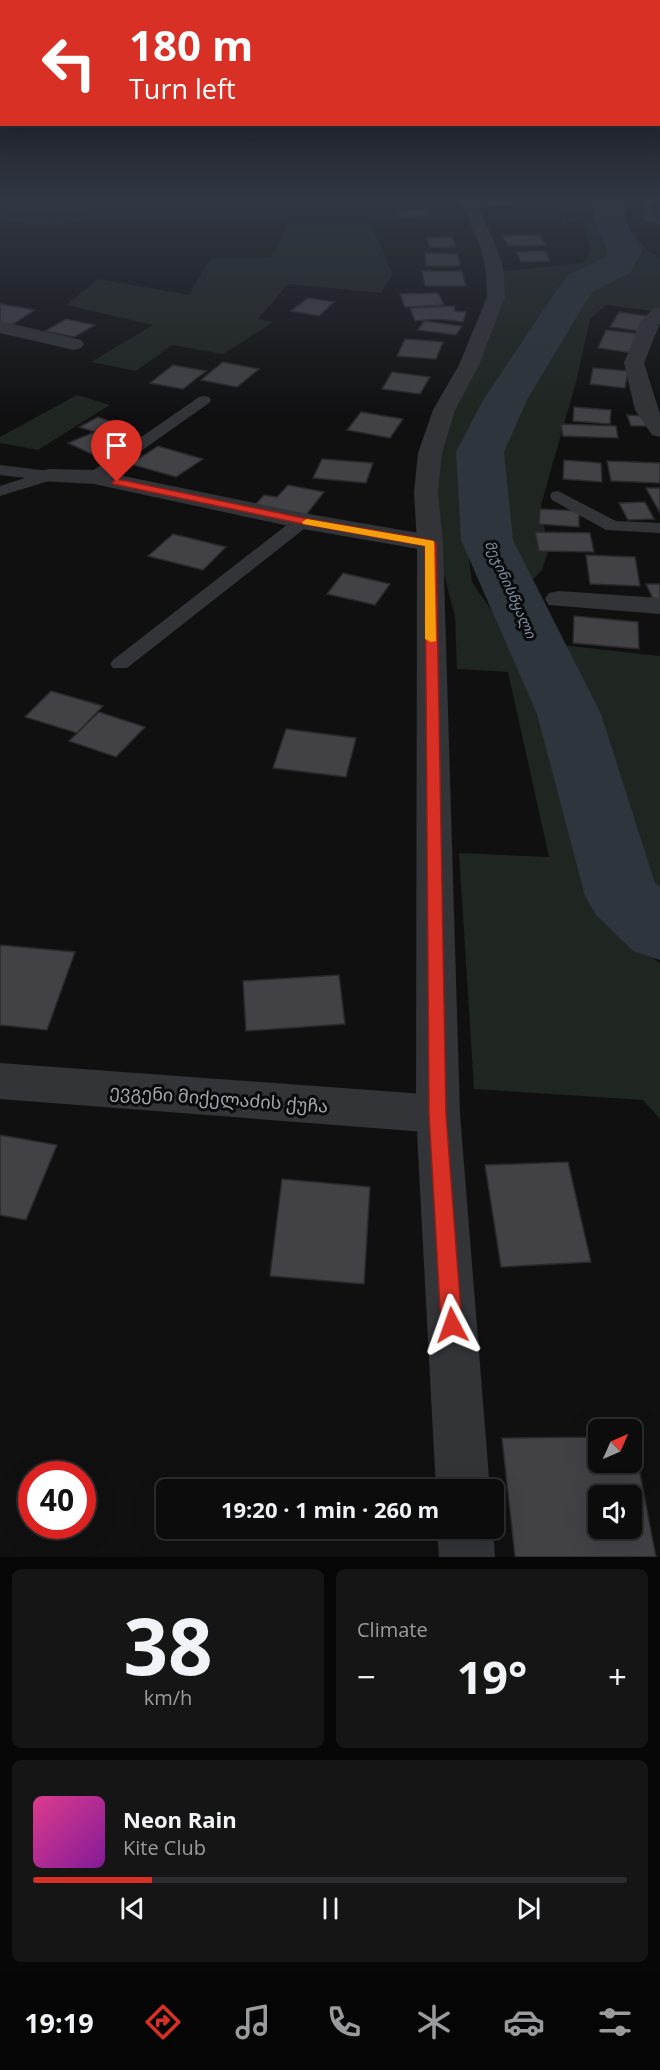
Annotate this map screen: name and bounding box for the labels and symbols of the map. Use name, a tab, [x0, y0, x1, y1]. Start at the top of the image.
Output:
pin	[91, 420, 142, 482]
water label: მეჯინისწყალი	[481, 537, 541, 642]
street label: ევგენი მიქელაძის ქუჩა	[109, 1078, 329, 1118]
position arrow	[420, 1293, 484, 1357]
north arrow	[588, 1419, 642, 1473]
speed limit sign: 40	[18, 1461, 96, 1539]

